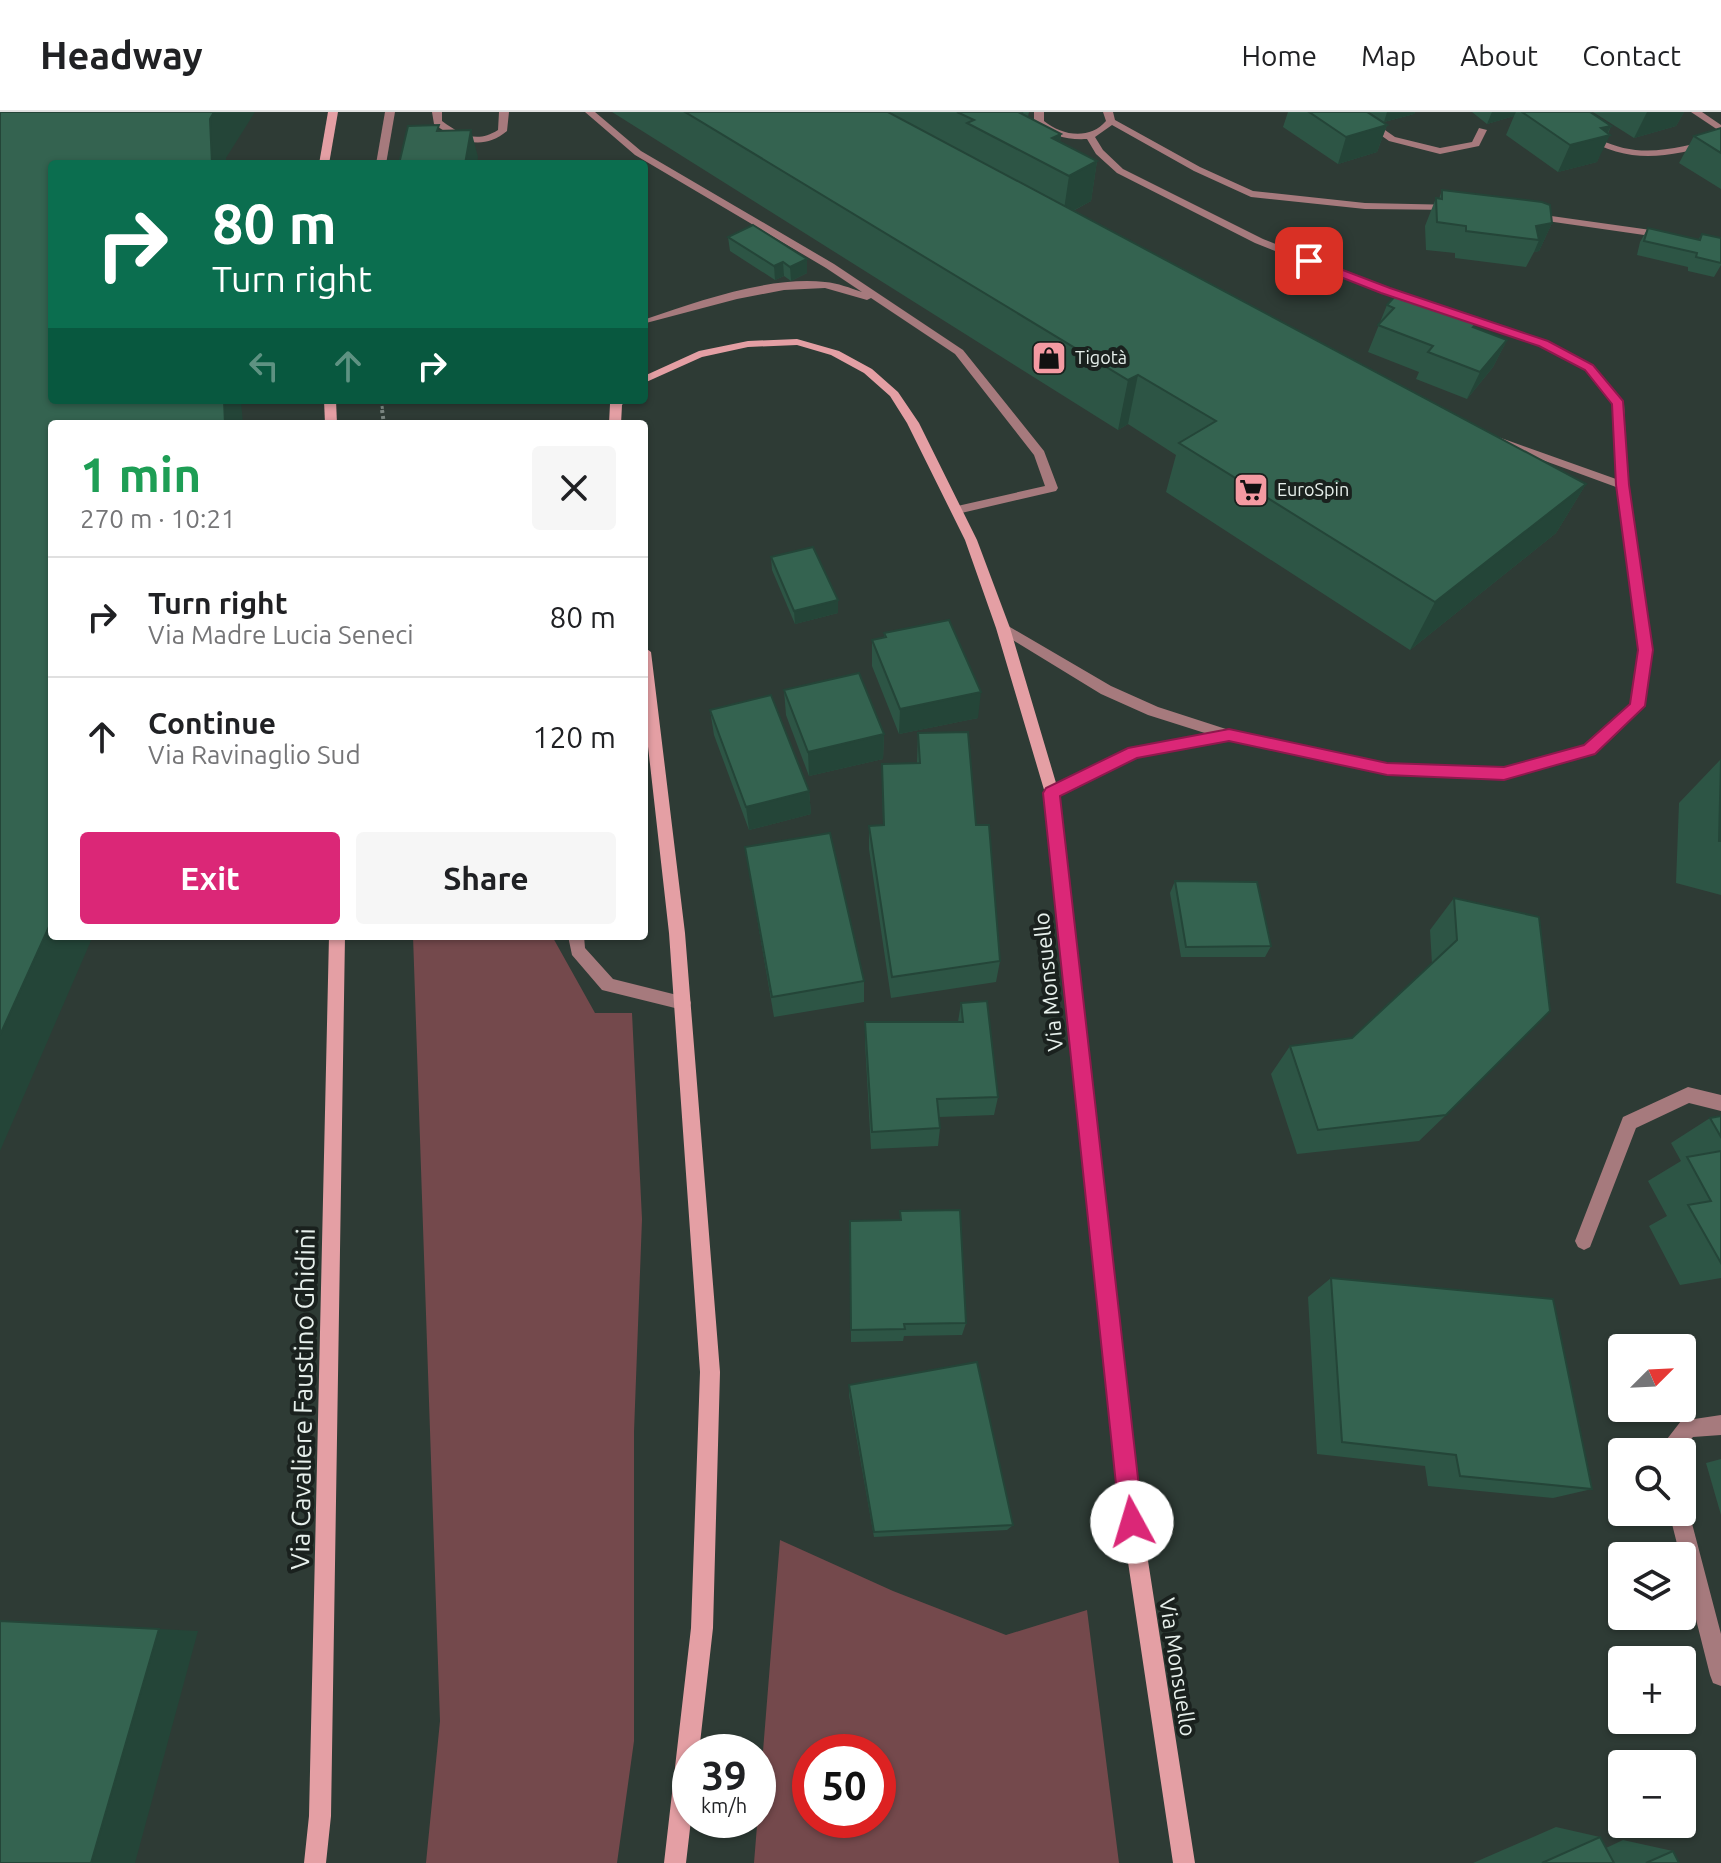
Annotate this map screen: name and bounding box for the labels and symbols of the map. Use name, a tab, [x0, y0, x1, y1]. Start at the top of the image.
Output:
pin	[1275, 227, 1343, 295]
shop icon: Tigotà	[1030, 339, 1068, 377]
place label: Tigotà	[1075, 347, 1127, 367]
supermarket icon: EuroSpin	[1232, 471, 1270, 509]
place label: EuroSpin	[1277, 479, 1349, 499]
street label: Via Monsuello	[1028, 911, 1067, 1053]
street label: Via Cavaliere Faustino Ghidini	[285, 1228, 320, 1570]
north arrow	[1608, 1334, 1696, 1422]
position arrow	[1090, 1480, 1174, 1564]
street label: Via Monsuello	[1155, 1596, 1202, 1738]
speed limit sign: 50	[792, 1734, 896, 1838]

